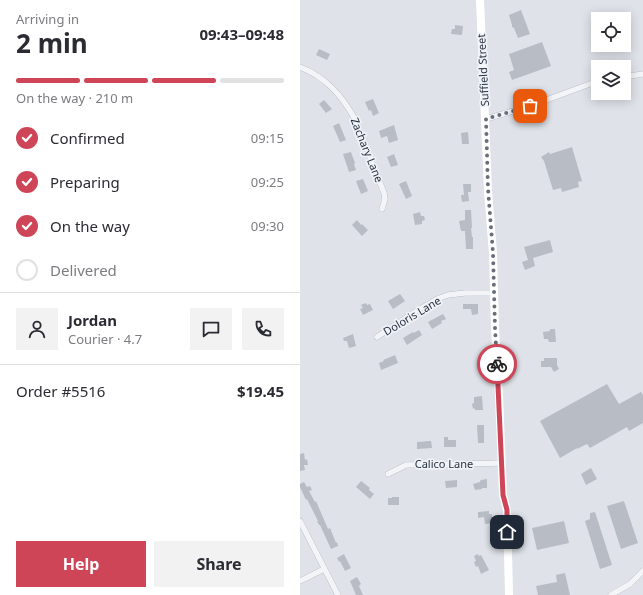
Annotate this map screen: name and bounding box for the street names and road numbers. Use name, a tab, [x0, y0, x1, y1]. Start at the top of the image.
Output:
street label: Suffield Street	[473, 33, 492, 107]
street label: Zachary Lane	[348, 115, 387, 184]
street label: Doloris Lane	[380, 293, 443, 339]
street label: Calico Lane	[415, 456, 473, 471]

